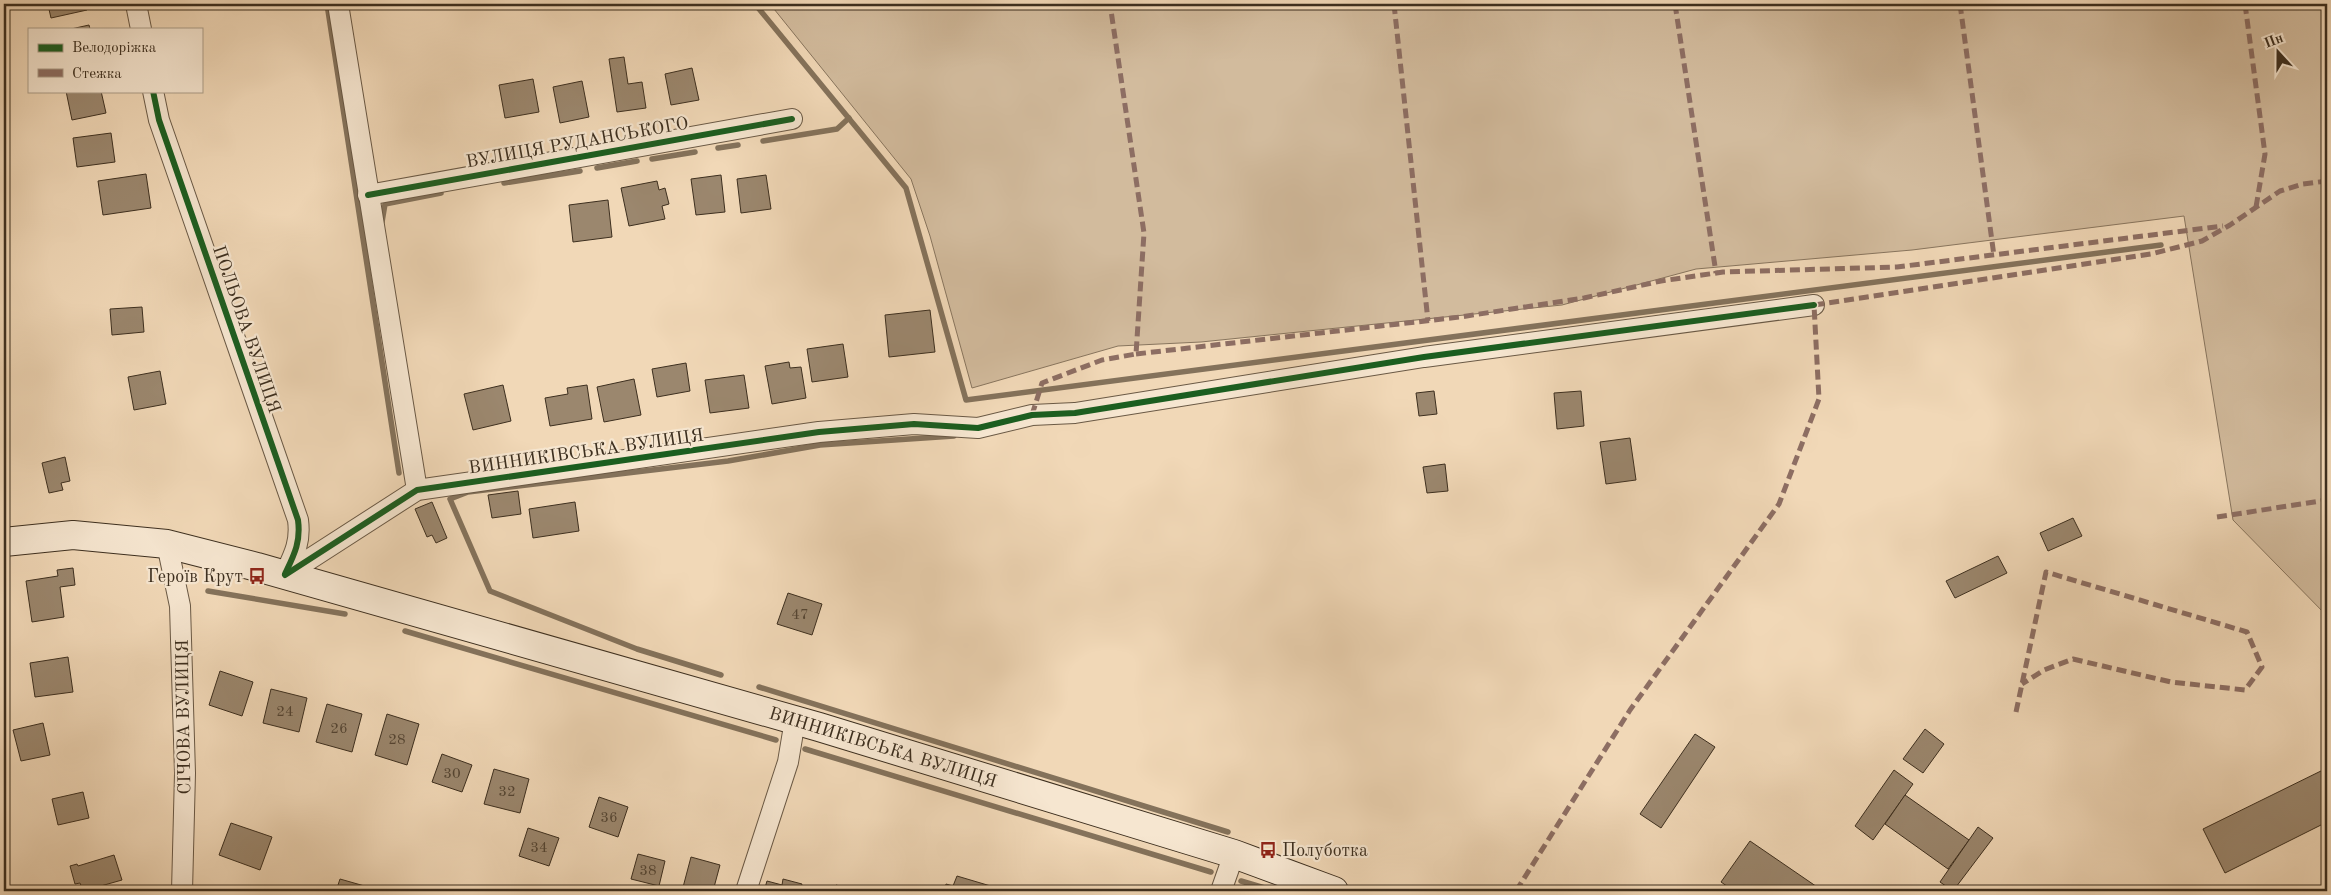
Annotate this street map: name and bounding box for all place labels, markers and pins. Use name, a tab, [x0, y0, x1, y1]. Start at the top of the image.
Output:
bus stop icon: Героїв Крут	[247, 566, 267, 586]
place label: Героїв Крут	[147, 568, 243, 586]
bus stop icon: Полуботка	[1258, 840, 1278, 860]
place label: Полуботка	[1282, 842, 1368, 860]

